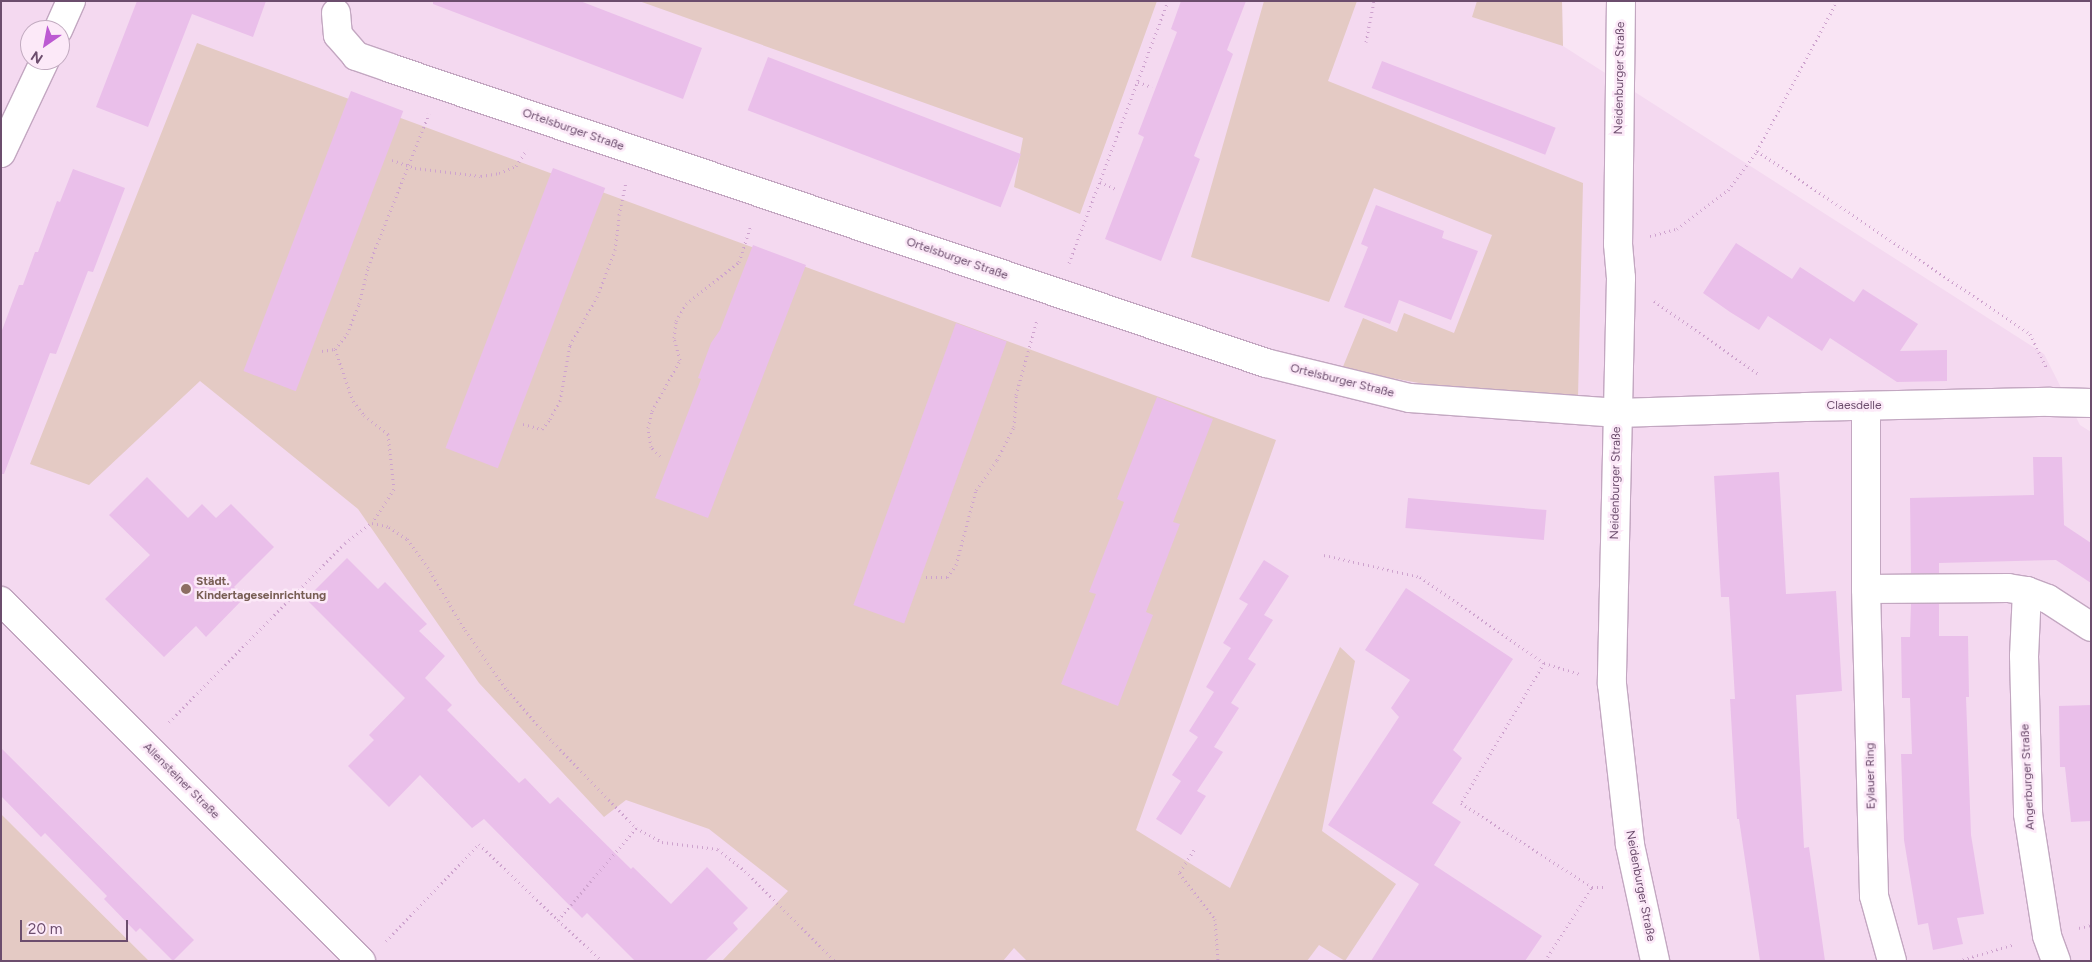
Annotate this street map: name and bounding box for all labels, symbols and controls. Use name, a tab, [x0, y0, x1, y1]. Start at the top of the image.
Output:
north arrow	[20, 20, 70, 70]
street label: Neidenburger Straße	[1612, 22, 1628, 134]
text: N	[28, 47, 46, 67]
street label: Ortelsburger Straße	[520, 106, 626, 154]
street label: Ortelsburger Straße	[904, 235, 1010, 283]
street label: Ortelsburger Straße	[1289, 361, 1395, 401]
street label: Claesdelle	[1827, 399, 1881, 413]
street label: Neidenburger Straße	[1608, 427, 1624, 539]
place label: Städt. Kindertageseinrichtung	[196, 575, 326, 603]
marker: Städt. Kindertageseinrichtung	[180, 583, 192, 595]
street label: Angerburger Straße	[2018, 724, 2038, 830]
street label: Allensteiner Straße	[140, 740, 222, 822]
street label: Eylauer Ring	[1863, 743, 1879, 809]
street label: Neidenburger Straße	[1622, 829, 1658, 943]
scale bar	[22, 910, 130, 942]
text: 20 m	[28, 920, 62, 938]

